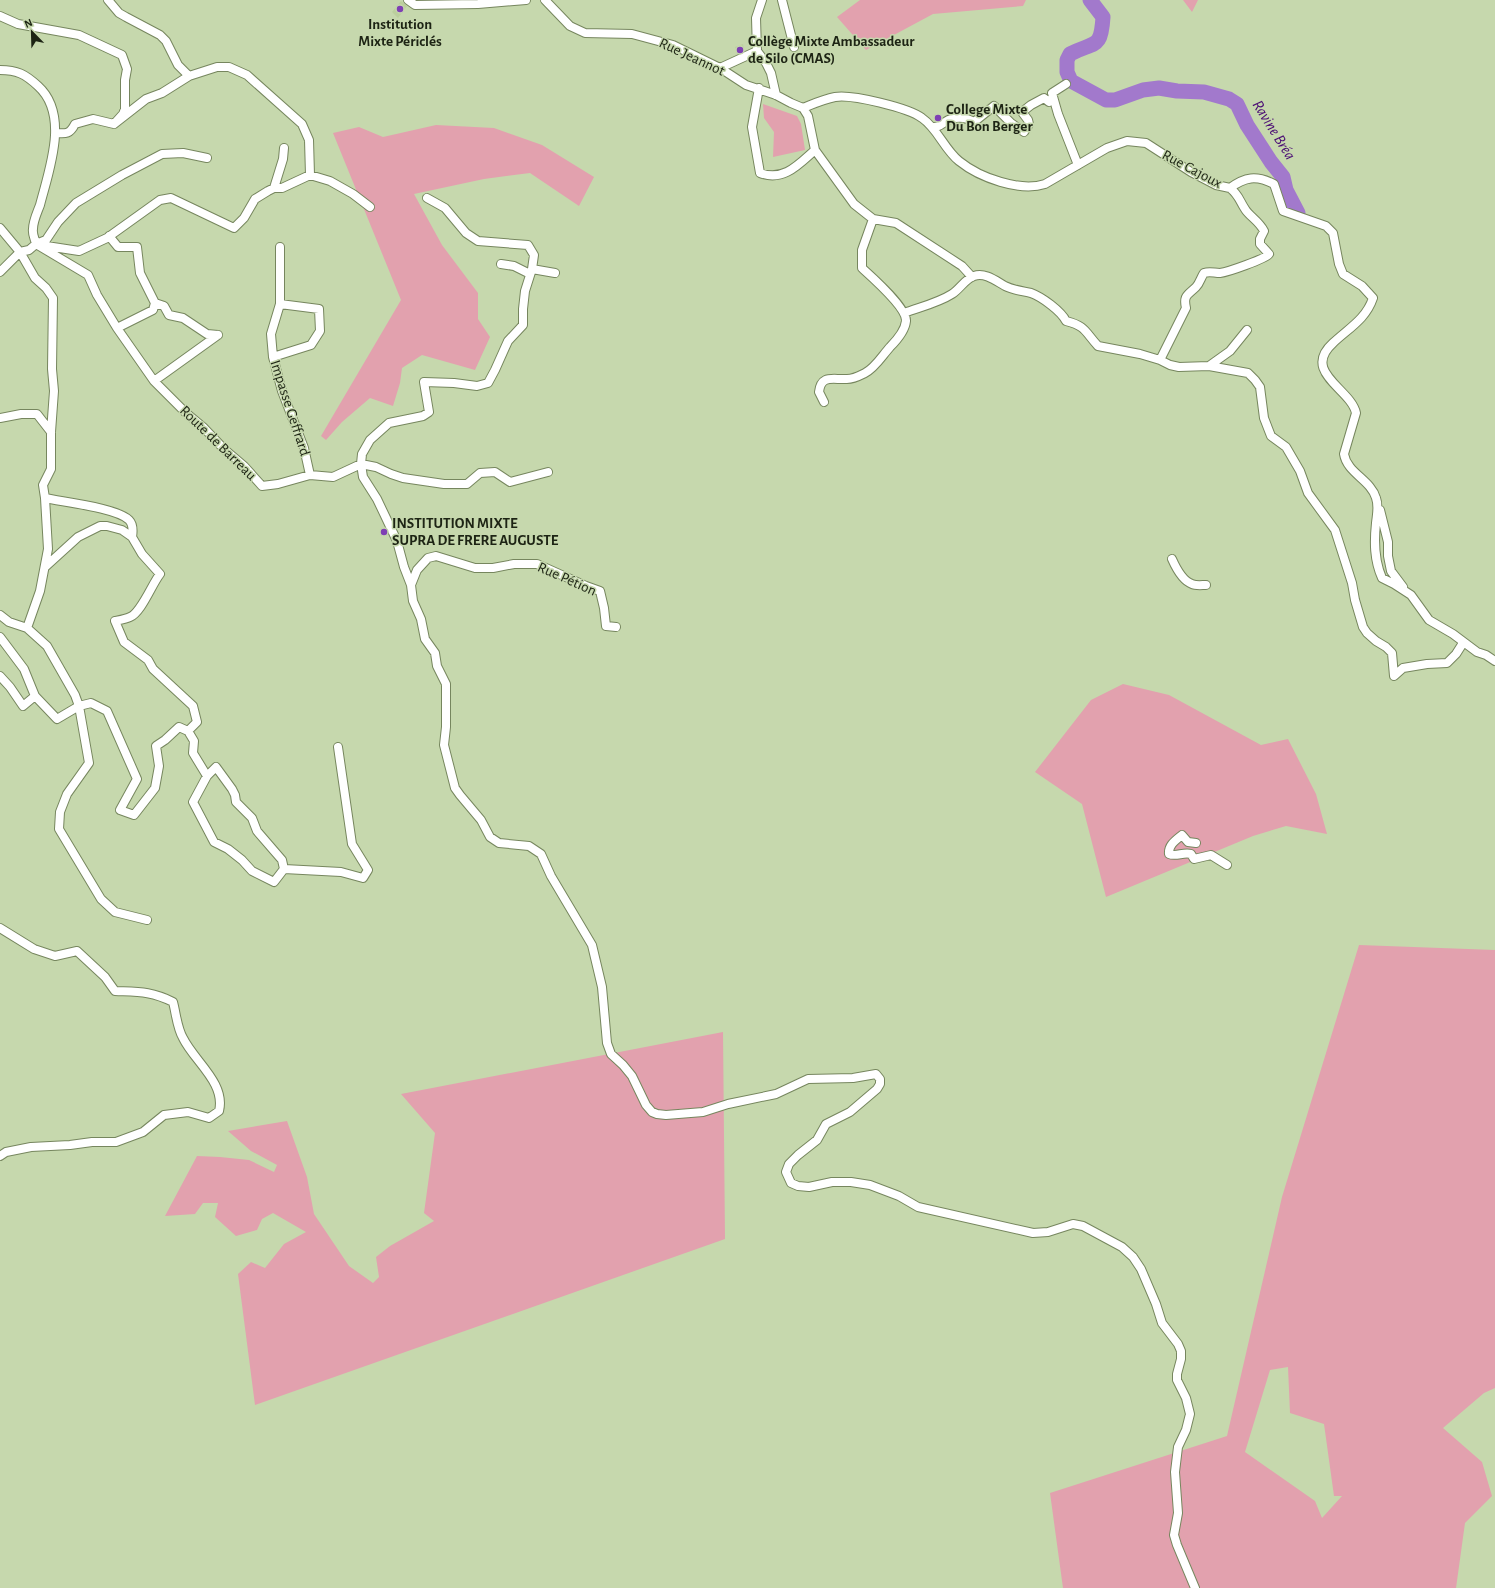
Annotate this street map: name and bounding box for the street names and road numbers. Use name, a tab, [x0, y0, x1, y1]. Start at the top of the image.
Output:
street label: Rue Jeannot	[657, 35, 727, 79]
street label: Rue Cajoux	[1160, 147, 1225, 191]
street label: Impasse Geffrard	[267, 358, 313, 458]
street label: Route de Barreau	[177, 403, 259, 483]
street label: Rue Pétion	[535, 559, 599, 599]

